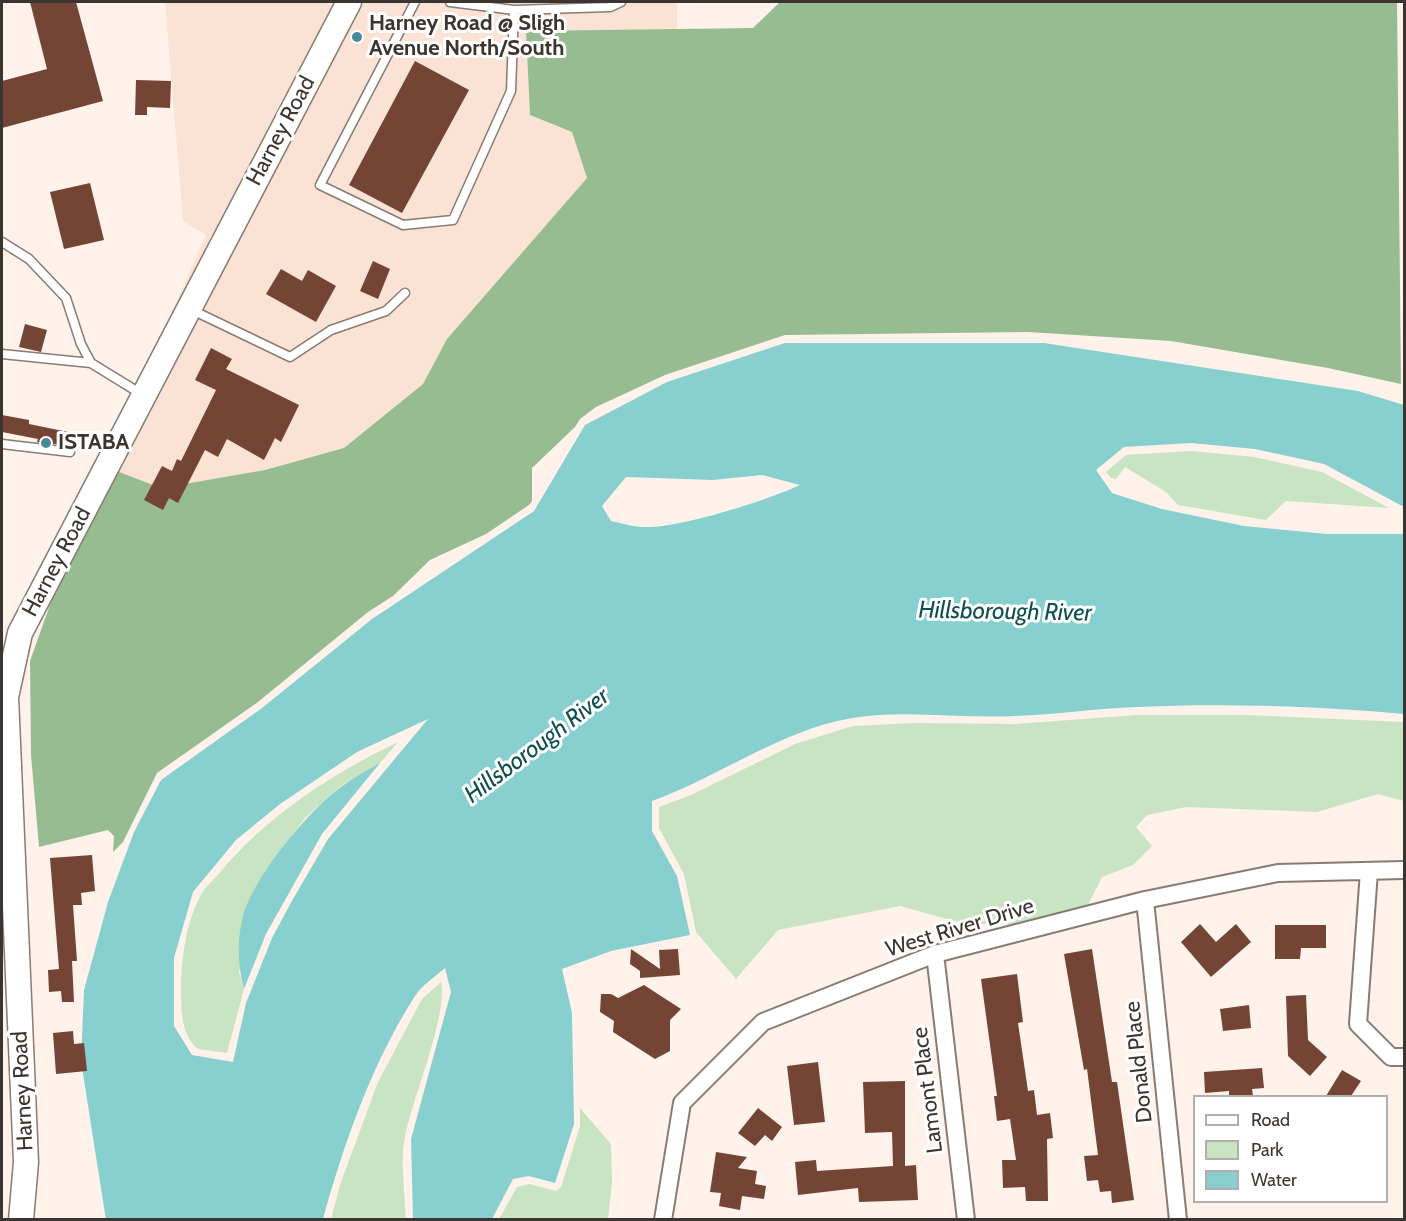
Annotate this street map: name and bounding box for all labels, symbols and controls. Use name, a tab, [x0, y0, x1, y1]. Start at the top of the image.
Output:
place label: Harney Road @ Sligh Avenue North/South	[369, 11, 565, 62]
marker: Harney Road @ Sligh Avenue North/South	[350, 30, 364, 44]
street label: Harney Road	[241, 72, 321, 190]
place label: ISTABA	[58, 430, 129, 456]
marker: ISTABA	[39, 436, 53, 450]
street label: Harney Road	[17, 503, 97, 621]
water label: Hillsborough River	[918, 596, 1092, 628]
water label: Hillsborough River	[459, 682, 615, 810]
street label: West River Drive	[883, 893, 1037, 963]
street label: Donald Place	[1119, 1000, 1159, 1124]
street label: Lamont Place	[907, 1025, 949, 1155]
street label: Harney Road	[7, 1030, 39, 1152]
legend	[1193, 1095, 1388, 1203]
text: Road	[1251, 1109, 1290, 1131]
text: Park	[1251, 1139, 1283, 1161]
text: Water	[1251, 1169, 1297, 1191]

